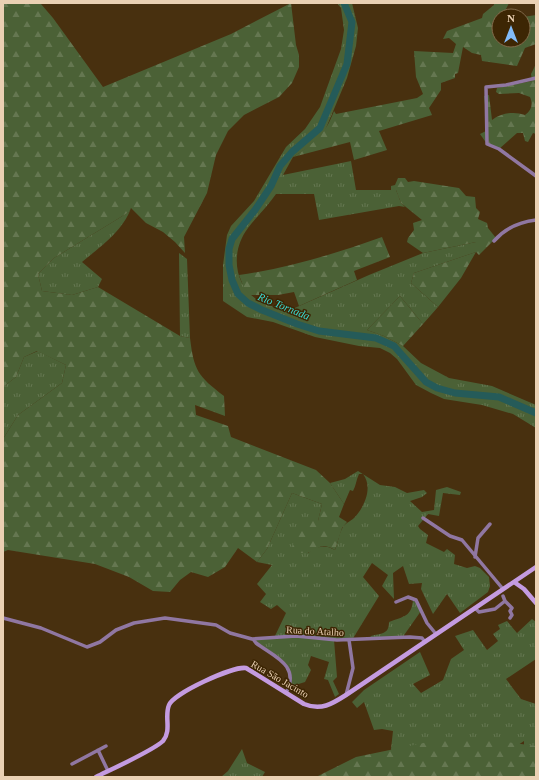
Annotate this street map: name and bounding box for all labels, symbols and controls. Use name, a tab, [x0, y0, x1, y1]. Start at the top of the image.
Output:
north arrow	[491, 8, 531, 48]
text: N	[507, 12, 515, 24]
water label: Rio Tornada	[255, 290, 312, 322]
street label: Rua do Atalho	[286, 624, 344, 638]
street label: Rua São Jacinto	[249, 658, 311, 700]

